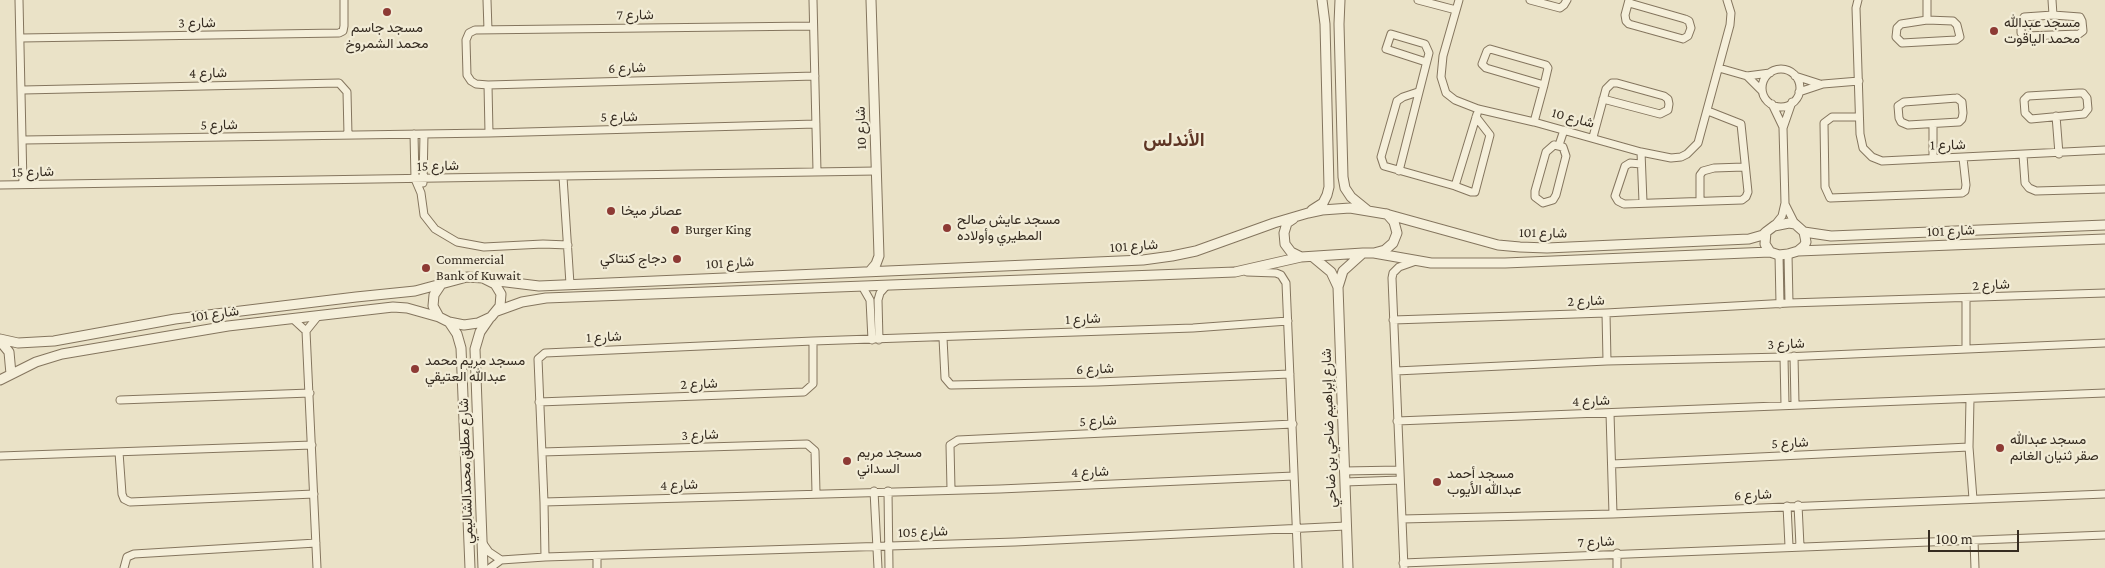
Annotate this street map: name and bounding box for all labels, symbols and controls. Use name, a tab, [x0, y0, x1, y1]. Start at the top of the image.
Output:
marker: مسجد جاسم محمد الشمروخ	[381, 6, 393, 18]
street label: شارع 7	[616, 6, 654, 24]
street label: شارع 3	[178, 14, 216, 32]
place label: مسجد عبدالله محمد الياقوت	[2004, 15, 2080, 48]
place label: مسجد جاسم محمد الشمروخ	[345, 20, 429, 52]
marker: مسجد عبدالله محمد الياقوت	[1988, 25, 2000, 37]
street label: شارع 6	[608, 59, 646, 77]
street label: شارع 4	[189, 64, 227, 82]
street label: شارع 10	[1550, 104, 1596, 132]
street label: شارع 10	[852, 106, 870, 150]
street label: شارع 5	[600, 108, 638, 126]
street label: شارع 5	[200, 116, 238, 134]
district label: الأندلس	[1143, 129, 1205, 151]
street label: شارع 1	[1930, 136, 1966, 154]
street label: شارع 15	[417, 157, 459, 175]
street label: شارع 15	[12, 163, 54, 181]
place label: عصائر ميخا	[621, 203, 682, 219]
marker: عصائر ميخا	[605, 205, 617, 217]
place label: مسجد عايش صالح المطيري وأولاده	[957, 212, 1060, 244]
place label: Burger King	[685, 222, 751, 238]
marker: مسجد عايش صالح المطيري وأولاده	[941, 222, 953, 234]
street label: شارع 101	[1927, 222, 1975, 240]
marker: Burger King	[669, 224, 681, 236]
street label: شارع 101	[1519, 224, 1567, 242]
street label: شارع 101	[1109, 236, 1159, 256]
place label: دجاج كنتاكي	[600, 251, 667, 267]
place label: Commercial Bank of Kuwait	[436, 252, 521, 284]
marker: دجاج كنتاكي	[671, 253, 683, 265]
street label: شارع 101	[706, 253, 754, 273]
marker: Commercial Bank of Kuwait	[420, 262, 432, 274]
street label: شارع 2	[1972, 276, 2010, 294]
street label: شارع 2	[1567, 292, 1605, 310]
street label: شارع 101	[190, 302, 240, 326]
street label: شارع 1	[1065, 310, 1101, 328]
street label: شارع 1	[586, 328, 622, 346]
street label: شارع 3	[1767, 335, 1805, 353]
street label: شارع إبراهيم ضاحي بن ضاحي	[1318, 348, 1340, 508]
place label: مسجد مريم محمد عبدالله العتيقي	[425, 353, 525, 386]
street label: شارع 6	[1076, 360, 1114, 378]
marker: مسجد مريم محمد عبدالله العتيقي	[409, 363, 421, 375]
street label: شارع 2	[680, 375, 718, 393]
street label: شارع 4	[1572, 392, 1610, 410]
street label: شارع مطلق محمدالشاليمي	[455, 398, 477, 544]
street label: شارع 5	[1079, 412, 1117, 430]
street label: شارع 3	[681, 426, 719, 444]
place label: مسجد عبدالله صقر ثنيان الغانم	[2010, 432, 2099, 464]
street label: شارع 5	[1771, 434, 1809, 452]
marker: مسجد عبدالله صقر ثنيان الغانم	[1994, 442, 2006, 454]
place label: مسجد مريم السداني	[857, 445, 922, 478]
marker: مسجد مريم السداني	[841, 455, 853, 467]
street label: شارع 4	[1071, 463, 1109, 481]
place label: مسجد أحمد عبدالله الأيوب	[1447, 466, 1522, 498]
street label: شارع 4	[660, 476, 698, 494]
marker: مسجد أحمد عبدالله الأيوب	[1431, 476, 1443, 488]
street label: شارع 6	[1734, 486, 1772, 504]
scale bar	[1930, 520, 2021, 552]
street label: شارع 105	[898, 523, 948, 541]
text: 100 m	[1936, 531, 1973, 547]
street label: شارع 7	[1577, 533, 1615, 551]

